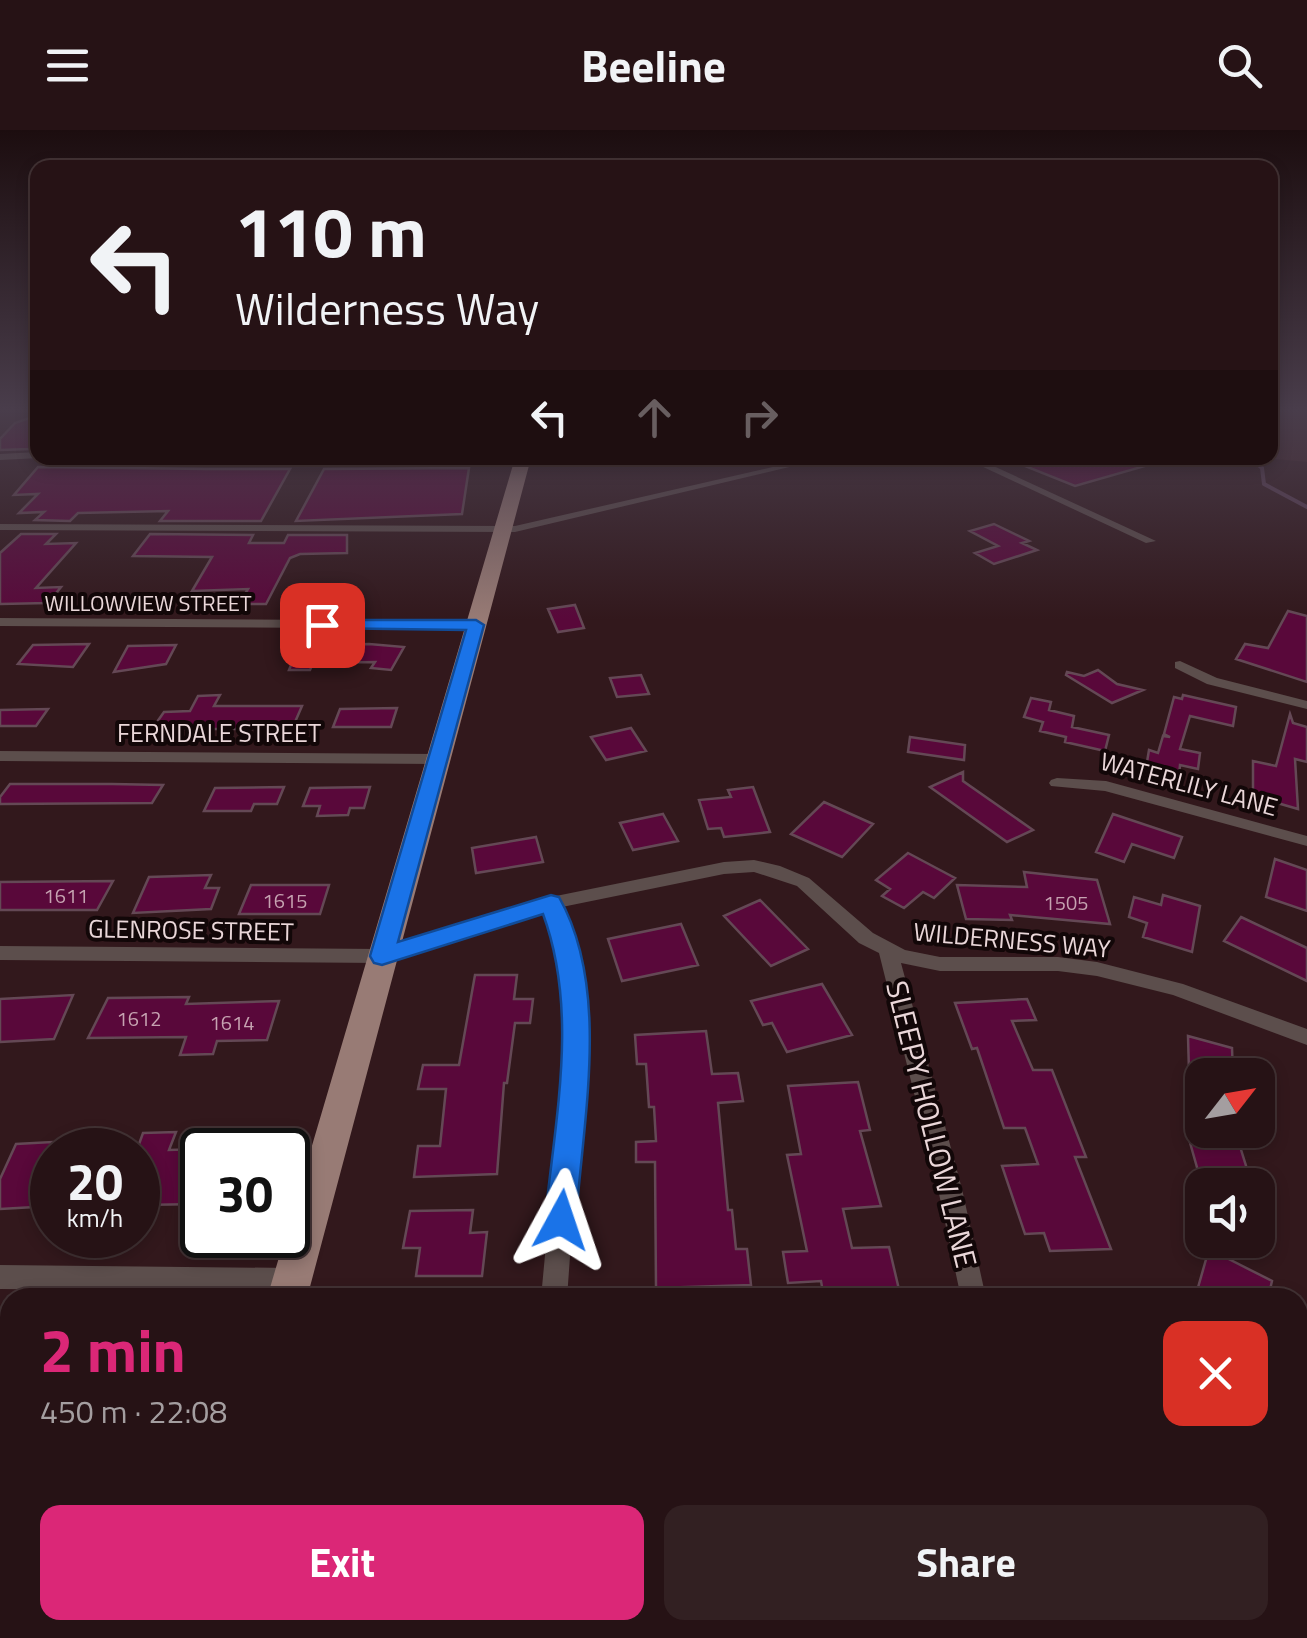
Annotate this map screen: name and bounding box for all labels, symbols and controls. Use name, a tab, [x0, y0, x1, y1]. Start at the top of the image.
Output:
text: Beeline	[581, 31, 726, 99]
icon: menu	[40, 38, 95, 93]
icon: search	[1212, 38, 1267, 93]
text: 110 m	[235, 178, 427, 284]
icon: left	[70, 200, 200, 330]
text: Wilderness Way	[235, 274, 539, 342]
icon: left	[522, 390, 577, 445]
icon: ahead	[627, 390, 682, 445]
icon: right	[732, 390, 787, 445]
pin	[280, 583, 365, 668]
street label: WILLOWVIEW STREET	[44, 586, 252, 620]
icon: arrive	[295, 598, 350, 653]
street label: FERNDALE STREET	[117, 714, 321, 752]
street label: WATERLILY LANE	[1096, 742, 1282, 826]
house number: 1611	[44, 880, 88, 911]
house number: 1615	[263, 885, 307, 916]
house number: 1505	[1044, 887, 1088, 918]
street label: GLENROSE STREET	[88, 909, 294, 951]
street label: WILDERNESS WAY	[912, 912, 1113, 968]
street label: SLEEPY HOLLOW LANE	[874, 976, 990, 1272]
house number: 1612	[117, 1003, 161, 1034]
house number: 1614	[210, 1007, 254, 1038]
north arrow	[1185, 1058, 1275, 1148]
map controls	[1185, 1058, 1275, 1258]
speed limit sign: 30	[180, 1128, 310, 1258]
text: 20	[67, 1143, 123, 1219]
position arrow	[509, 1168, 613, 1272]
button: sound	[1185, 1168, 1275, 1258]
text: km/h	[67, 1199, 123, 1237]
text: 2 min	[40, 1304, 186, 1395]
button: close	[1163, 1321, 1268, 1426]
text: 450 m · 22:08	[40, 1387, 227, 1435]
button: Exit	[40, 1505, 644, 1620]
button: Share	[664, 1505, 1268, 1620]

